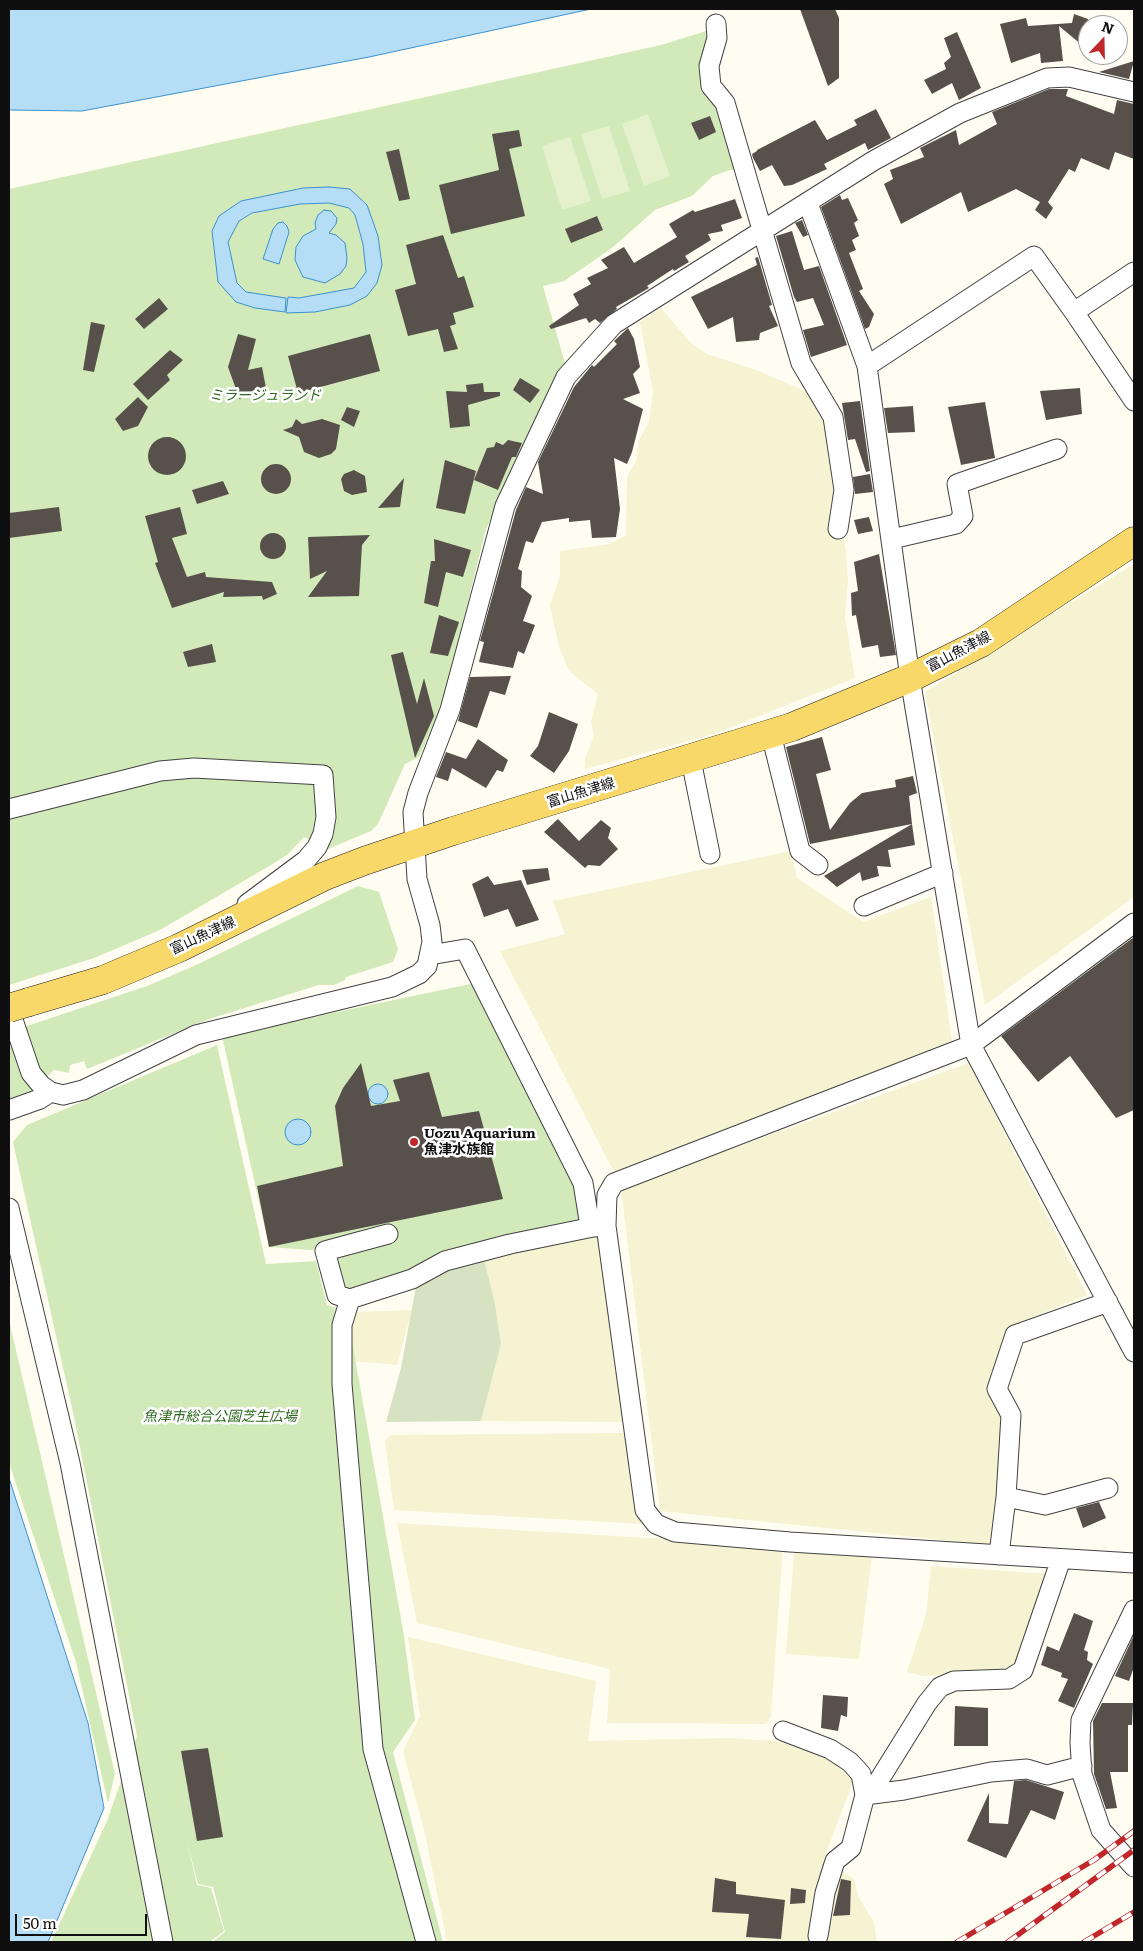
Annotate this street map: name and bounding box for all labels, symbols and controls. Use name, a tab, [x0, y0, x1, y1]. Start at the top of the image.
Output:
north arrow	[1078, 15, 1128, 65]
text: N	[1099, 15, 1117, 38]
park label: ミラージュランド	[209, 388, 321, 404]
street label: 富山魚津線	[924, 628, 994, 676]
street label: 富山魚津線	[545, 775, 617, 811]
street label: 富山魚津線	[168, 914, 238, 958]
place label: Uozu Aquarium 魚津水族館	[424, 1126, 536, 1158]
marker: Uozu Aquarium 魚津水族館	[408, 1136, 420, 1148]
park label: 魚津市総合公園芝生広場	[143, 1409, 297, 1425]
scale bar	[18, 1904, 150, 1936]
text: 50 m	[23, 1911, 57, 1934]

